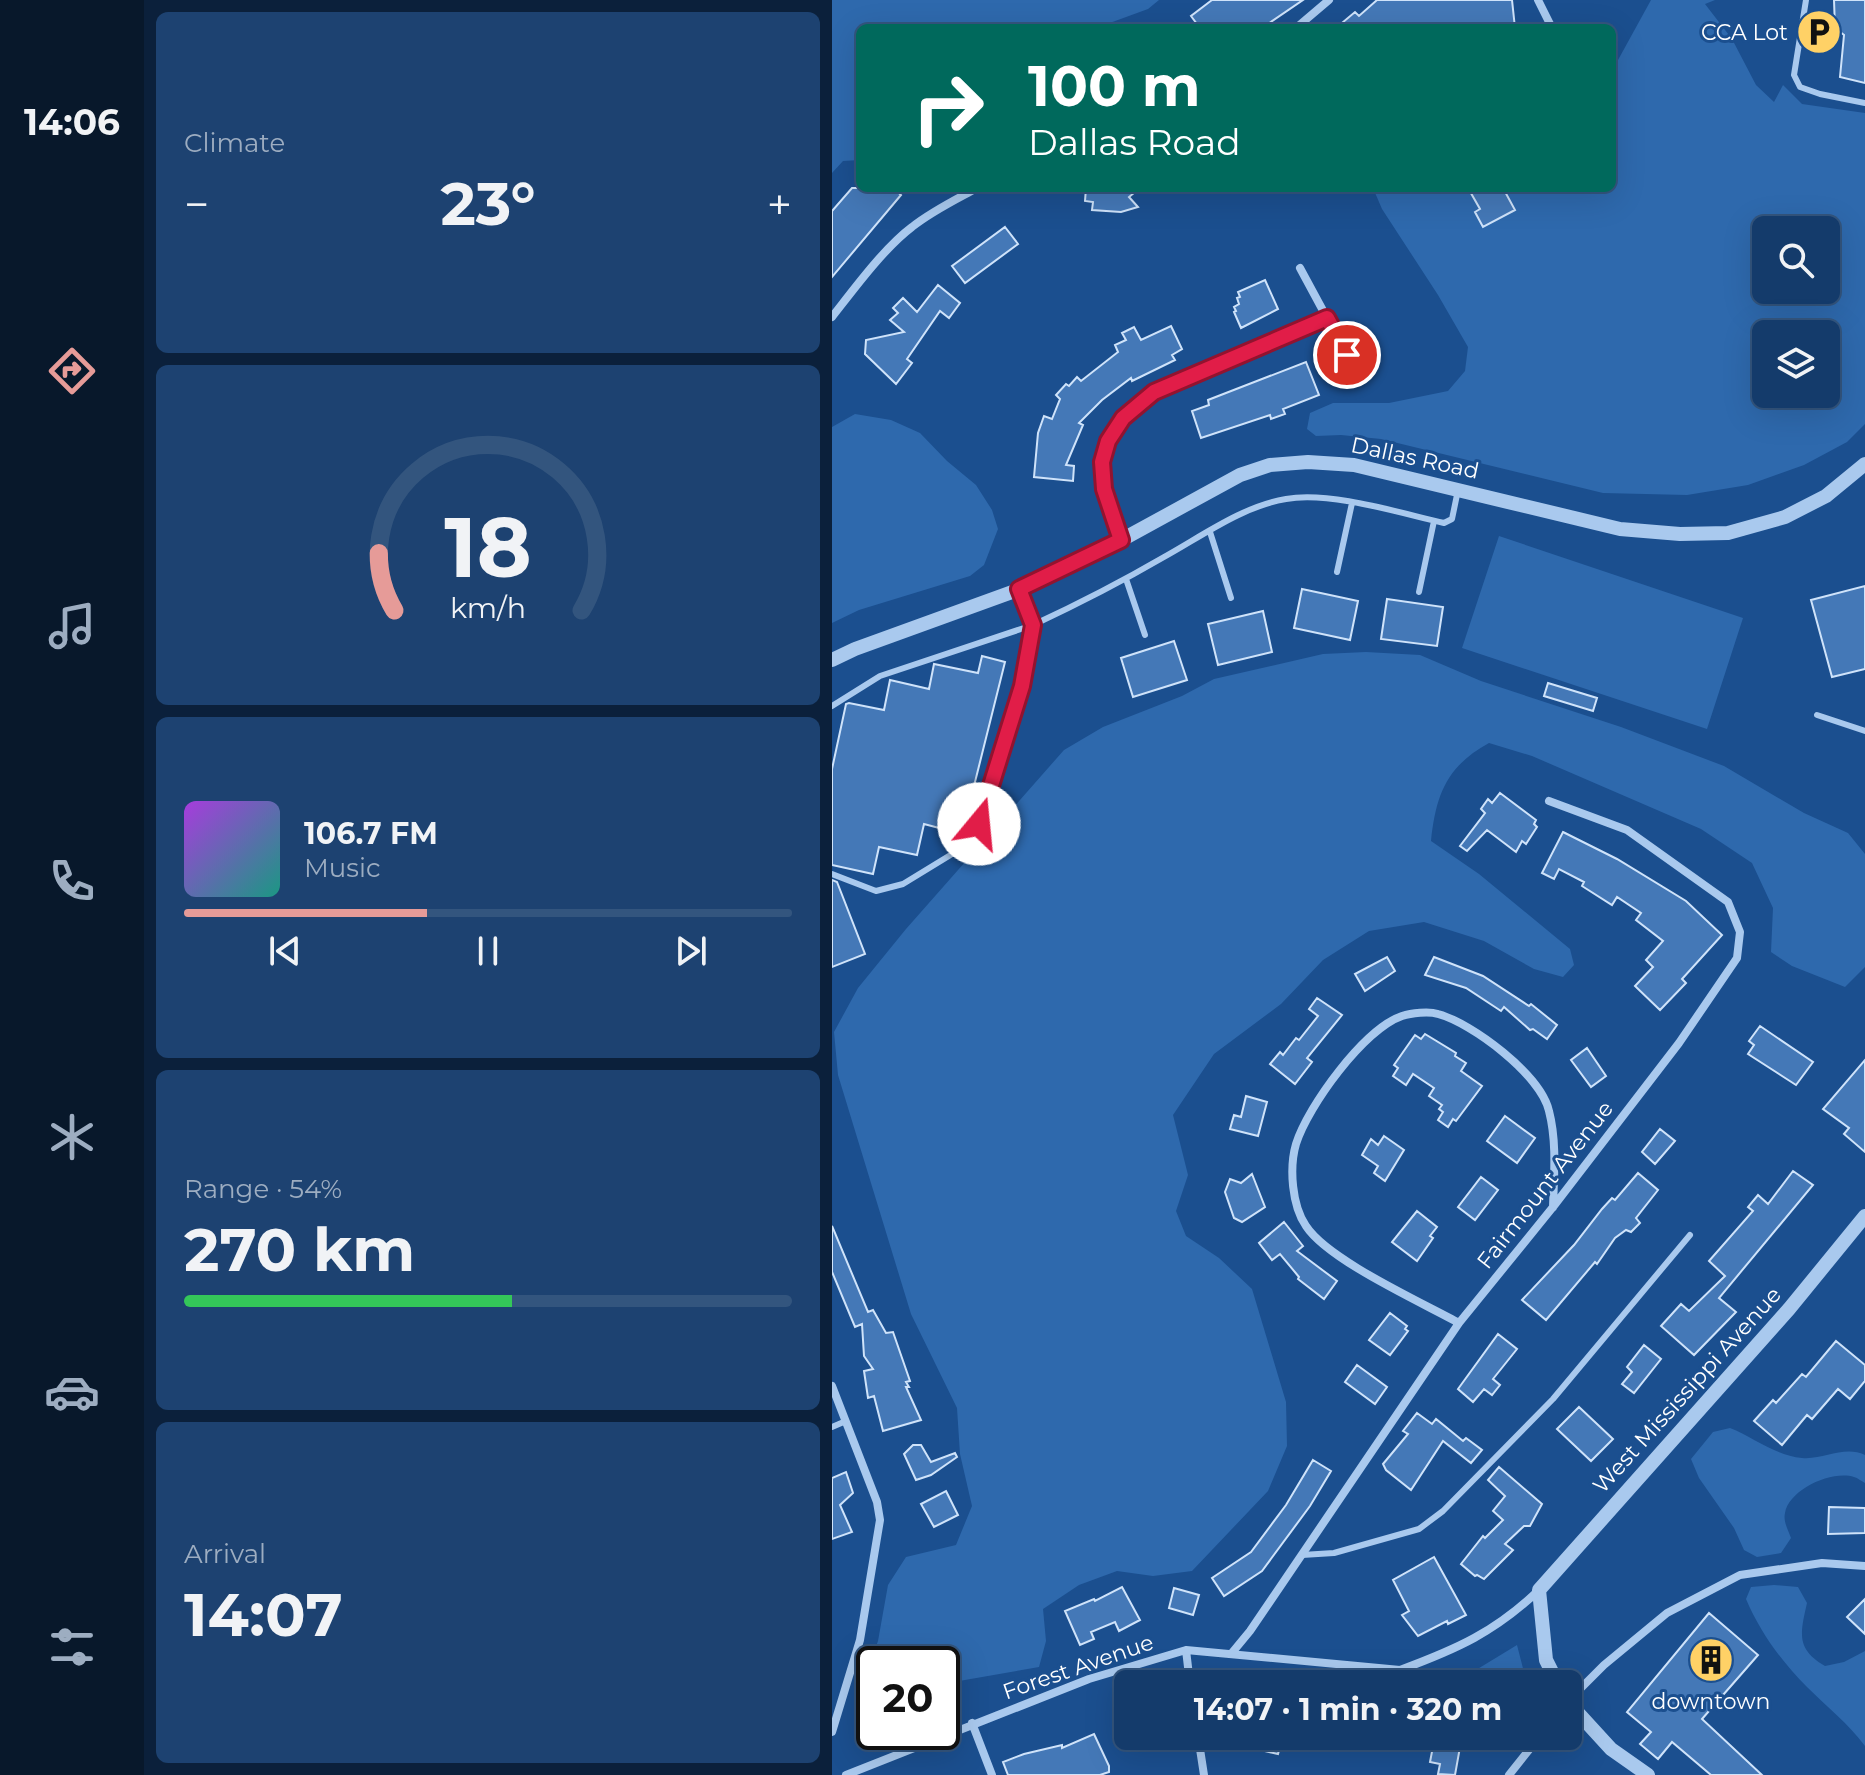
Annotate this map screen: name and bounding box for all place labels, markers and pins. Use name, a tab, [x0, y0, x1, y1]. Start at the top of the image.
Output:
parking icon: CCA Lot	[1795, 8, 1843, 56]
place label: CCA Lot	[1701, 19, 1788, 46]
pin	[1313, 321, 1381, 389]
building icon: downtown	[1687, 1636, 1735, 1684]
place label: downtown	[1652, 1688, 1770, 1715]

